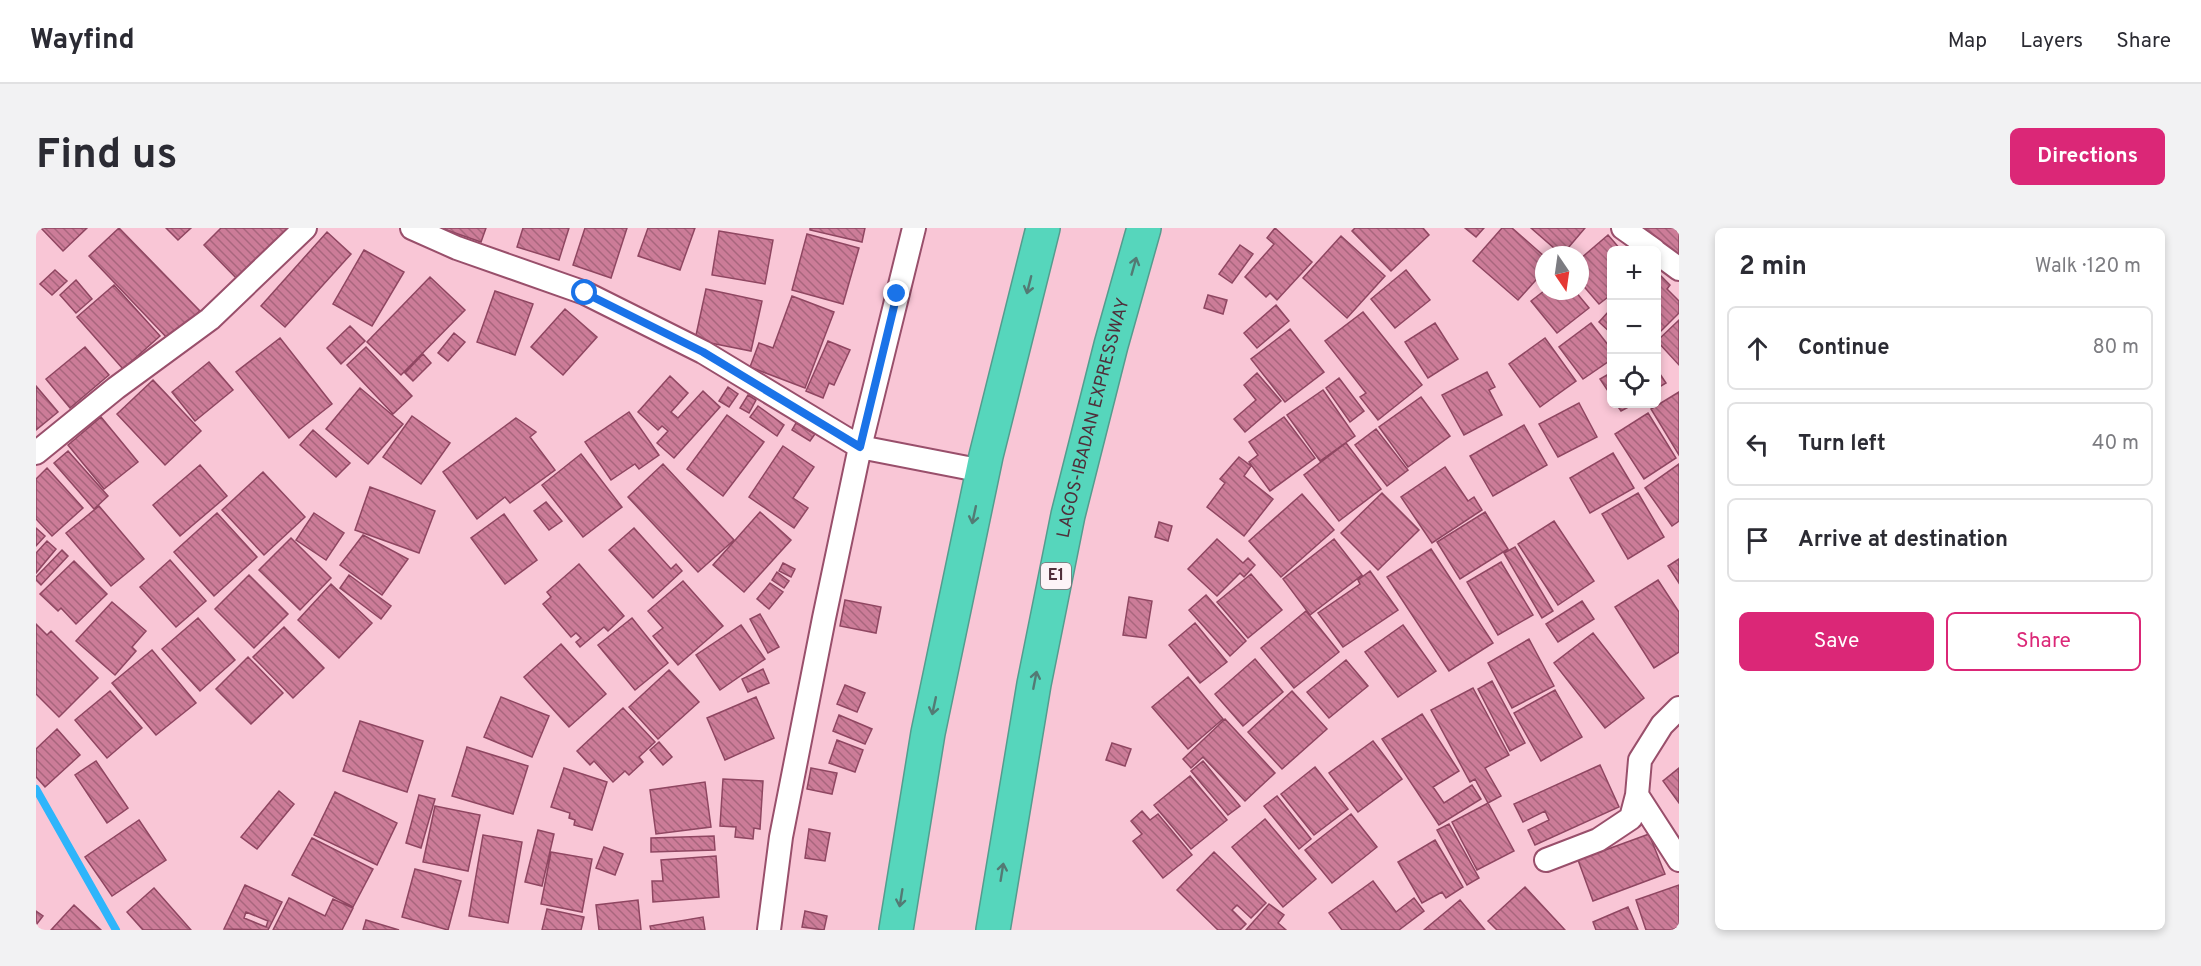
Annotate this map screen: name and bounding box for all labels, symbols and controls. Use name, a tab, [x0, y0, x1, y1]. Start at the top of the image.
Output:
text: Wayfind	[30, 23, 135, 59]
text: Map	[1948, 28, 1987, 55]
text: Layers	[2020, 28, 2083, 55]
text: Share	[2116, 28, 2171, 55]
button: Directions	[2010, 128, 2165, 185]
text: Find us	[36, 130, 177, 183]
north arrow	[1535, 246, 1589, 300]
map controls	[1607, 246, 1661, 408]
button: +	[1607, 246, 1661, 300]
text: 2 min	[1739, 251, 1807, 284]
text: Walk · 120 m	[2035, 254, 2141, 280]
one-way arrow	[1129, 257, 1140, 276]
one-way arrow	[1022, 275, 1034, 294]
route start	[571, 279, 597, 305]
route end	[883, 280, 909, 306]
street label: LAGOS-IBADAN EXPRESSWAY	[1052, 295, 1135, 540]
button: −	[1607, 300, 1661, 354]
icon: ahead	[1741, 332, 1774, 365]
text: Continue	[1798, 335, 1889, 362]
text: 80 m	[2093, 335, 2139, 361]
button: locate	[1607, 354, 1661, 408]
icon: left	[1741, 428, 1774, 461]
text: Turn left	[1798, 431, 1886, 458]
text: 40 m	[2092, 431, 2139, 457]
one-way arrow	[968, 505, 979, 525]
icon: arrive	[1741, 524, 1774, 557]
text: Arrive at destination	[1798, 527, 2008, 554]
road number: E1	[1041, 563, 1071, 589]
button: Save	[1739, 612, 1934, 671]
button: Share	[1946, 612, 2141, 671]
one-way arrow	[1030, 671, 1041, 690]
one-way arrow	[928, 696, 939, 715]
one-way arrow	[996, 863, 1007, 883]
one-way arrow	[895, 888, 906, 908]

